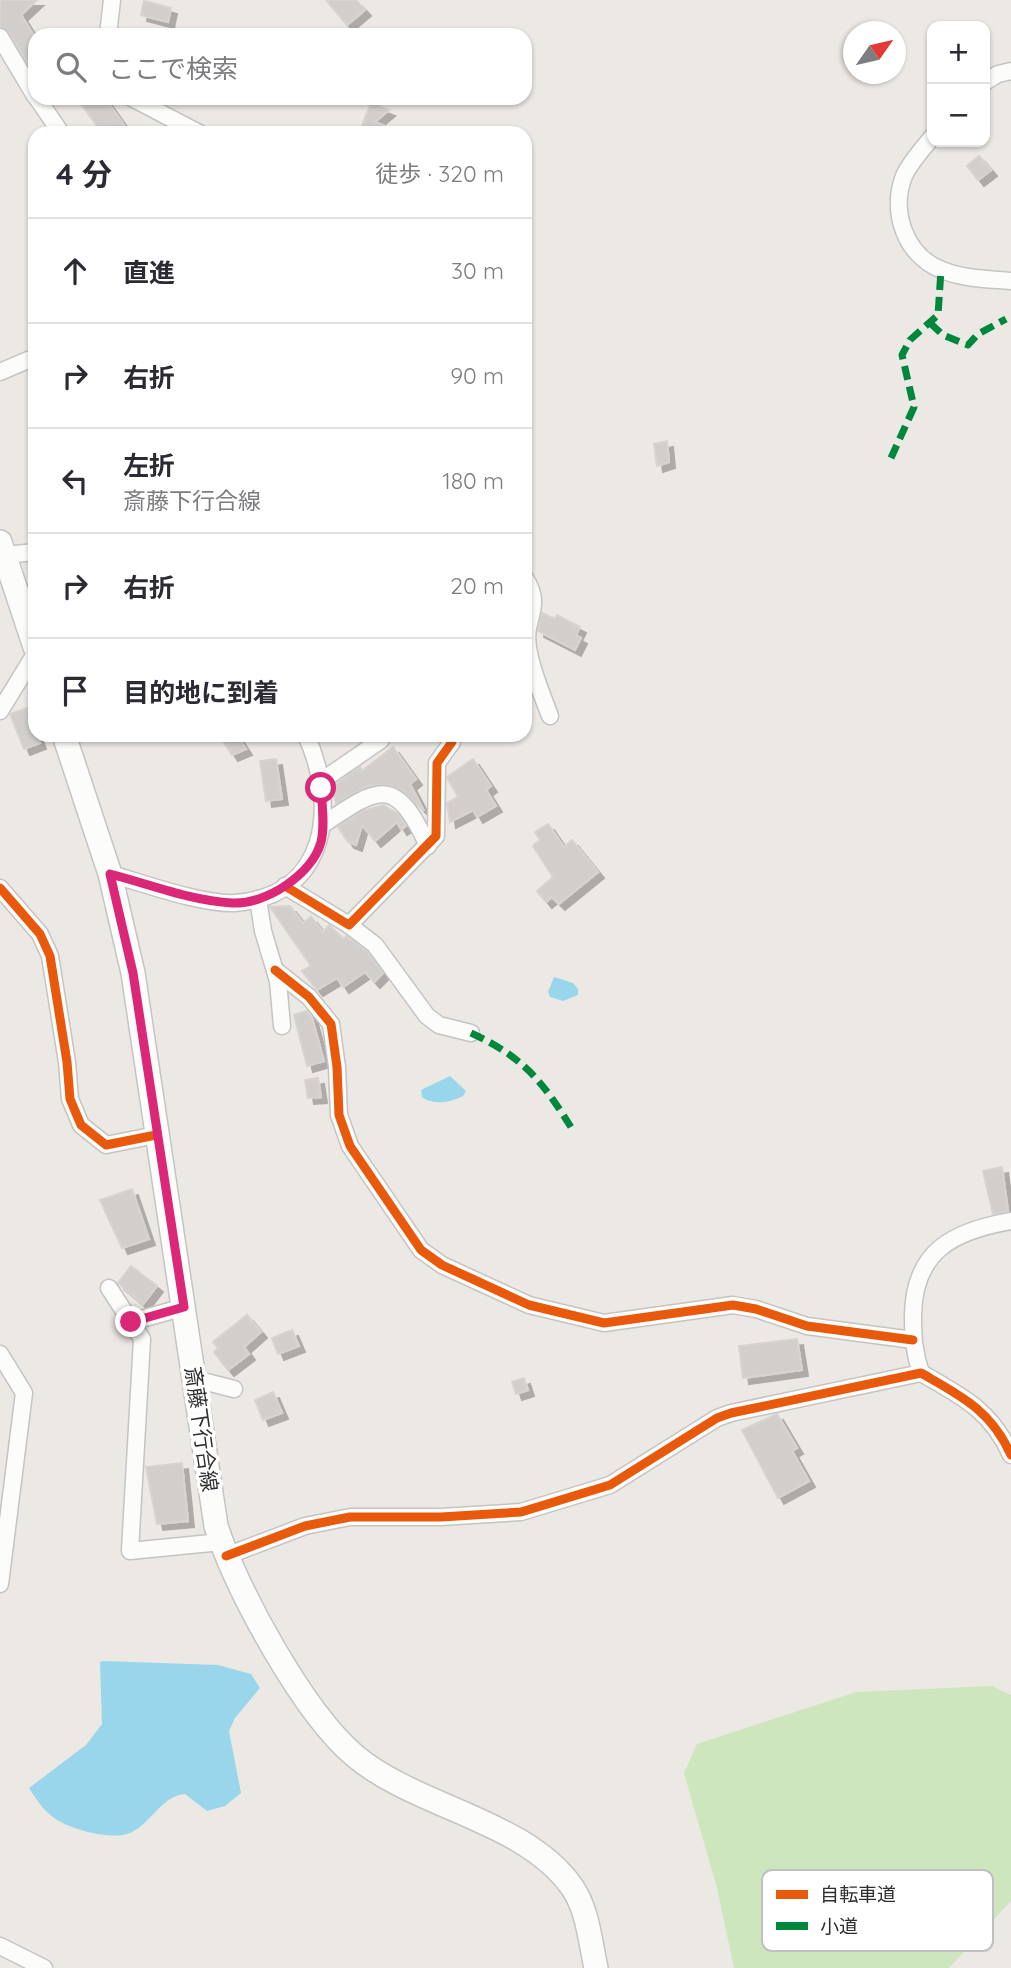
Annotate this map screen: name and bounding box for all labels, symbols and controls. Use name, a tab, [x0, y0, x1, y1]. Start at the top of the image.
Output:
north arrow	[843, 21, 906, 84]
map controls	[927, 21, 990, 147]
button: +	[927, 21, 990, 84]
search box	[28, 28, 532, 105]
icon: search	[52, 48, 90, 86]
text: ここで検索	[108, 52, 238, 85]
button: −	[927, 84, 990, 147]
text: 4 分	[56, 155, 112, 193]
text: 徒歩 · 320 m	[375, 159, 504, 188]
icon: ahead	[56, 252, 94, 290]
text: 直進	[123, 256, 175, 289]
text: 30 m	[451, 256, 504, 285]
icon: right	[56, 357, 94, 395]
text: 右折	[123, 361, 175, 394]
text: 90 m	[450, 361, 504, 390]
text: 左折	[123, 449, 175, 482]
icon: left	[56, 462, 94, 500]
text: 180 m	[442, 466, 504, 495]
text: 斎藤下行合線	[123, 486, 261, 515]
icon: right	[56, 567, 94, 605]
text: 右折	[123, 571, 175, 604]
text: 20 m	[450, 571, 504, 600]
icon: arrive	[56, 672, 94, 710]
text: 目的地に到着	[123, 676, 279, 709]
route start	[305, 772, 336, 803]
route end	[115, 1306, 146, 1337]
street label: 斎藤下行合線	[180, 1365, 224, 1493]
legend	[762, 1870, 993, 1951]
text: 自転車道	[820, 1882, 896, 1906]
text: 小道	[820, 1914, 858, 1938]

